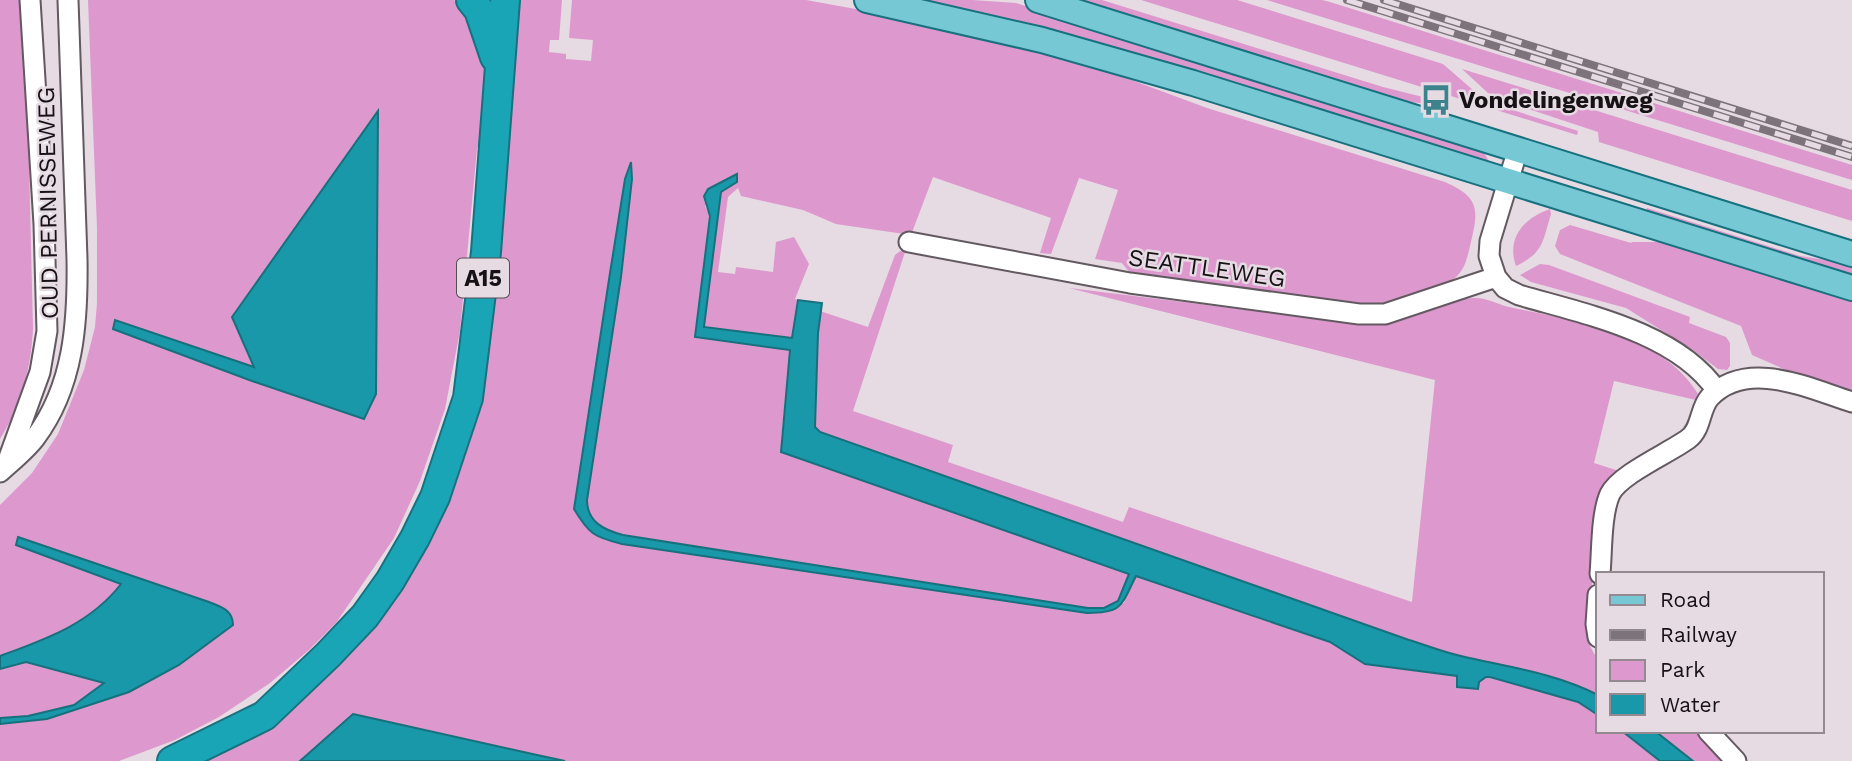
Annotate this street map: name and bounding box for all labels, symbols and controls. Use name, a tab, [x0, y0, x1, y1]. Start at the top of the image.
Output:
bus stop icon: Vondelingenweg	[1419, 83, 1453, 117]
street label: OUD PERNISSEWEG	[32, 86, 64, 320]
place label: Vondelingenweg	[1459, 86, 1653, 114]
street label: SEATTLEWEG	[1127, 243, 1287, 293]
road number: A15	[457, 258, 509, 298]
legend	[1596, 572, 1824, 733]
text: Road	[1660, 587, 1711, 612]
text: Railway	[1660, 622, 1737, 647]
text: Park	[1660, 657, 1705, 682]
text: Water	[1660, 692, 1721, 717]

